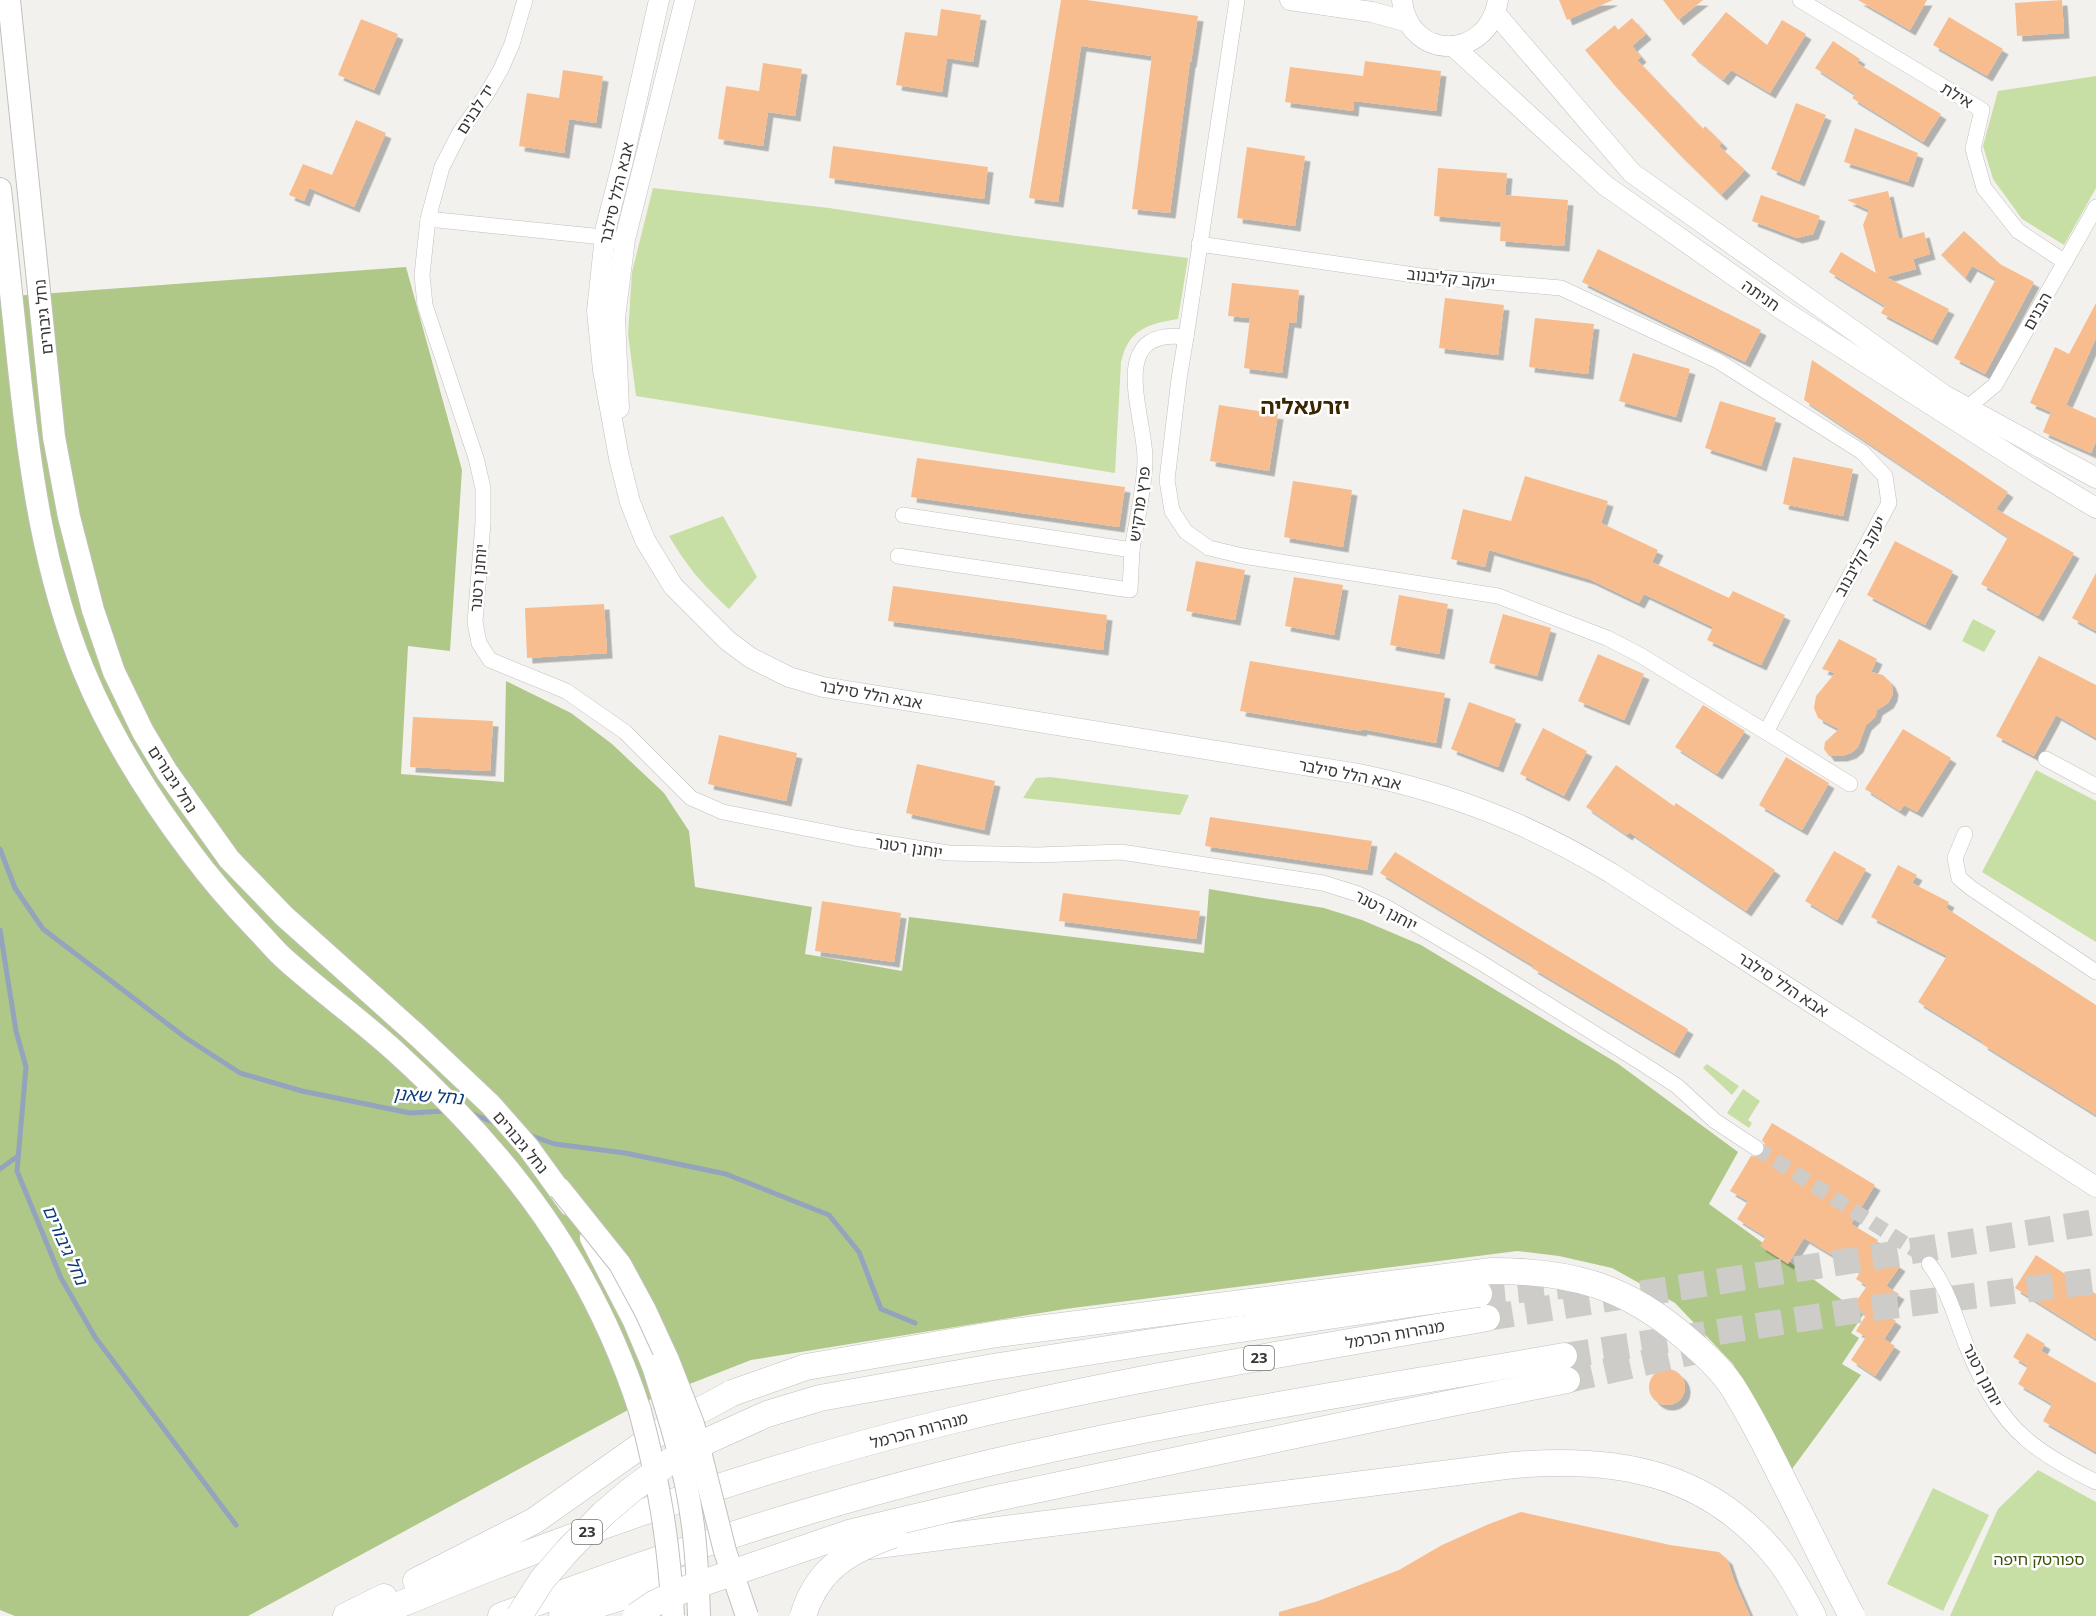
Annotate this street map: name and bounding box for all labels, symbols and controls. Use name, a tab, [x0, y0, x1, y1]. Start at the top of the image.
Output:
street label: אילת	[1937, 77, 1977, 113]
street label: יד לבנים	[451, 80, 499, 138]
street label: אבא הלל סילבר	[594, 140, 638, 246]
street label: יעקב קליבנוב	[1406, 262, 1496, 294]
street label: חניתה	[1738, 274, 1784, 316]
street label: נחל גיבורים	[28, 278, 58, 356]
street label: הבנים	[2017, 288, 2057, 334]
district label: יזרעאליה	[1260, 390, 1350, 420]
street label: פרץ מרקיש	[1123, 465, 1155, 543]
street label: יעקב קליבנוב	[1829, 512, 1891, 600]
street label: יוחנן רטנר	[464, 543, 492, 613]
street label: אבא הלל סילבר	[818, 674, 924, 714]
street label: נחל גיבורים	[143, 741, 203, 817]
street label: אבא הלל סילבר	[1297, 753, 1403, 795]
street label: יוחנן רטנר	[874, 831, 944, 863]
street label: יוחנן רטנר	[1351, 884, 1421, 936]
street label: אבא הלל סילבר	[1733, 946, 1833, 1022]
water label: נחל שאנן	[392, 1081, 465, 1109]
street label: נחל גיבורים	[488, 1106, 554, 1178]
water label: נחל גיבורים	[38, 1201, 95, 1289]
street label: מנהרות הכרמל	[1344, 1314, 1446, 1354]
street label: יוחנן רטנר	[1958, 1340, 2008, 1410]
road number: 23	[1244, 1346, 1274, 1370]
street label: מנהרות הכרמל	[868, 1406, 970, 1454]
road number: 23	[572, 1520, 602, 1544]
park label: ספורטק חיפה	[1993, 1548, 2085, 1570]

